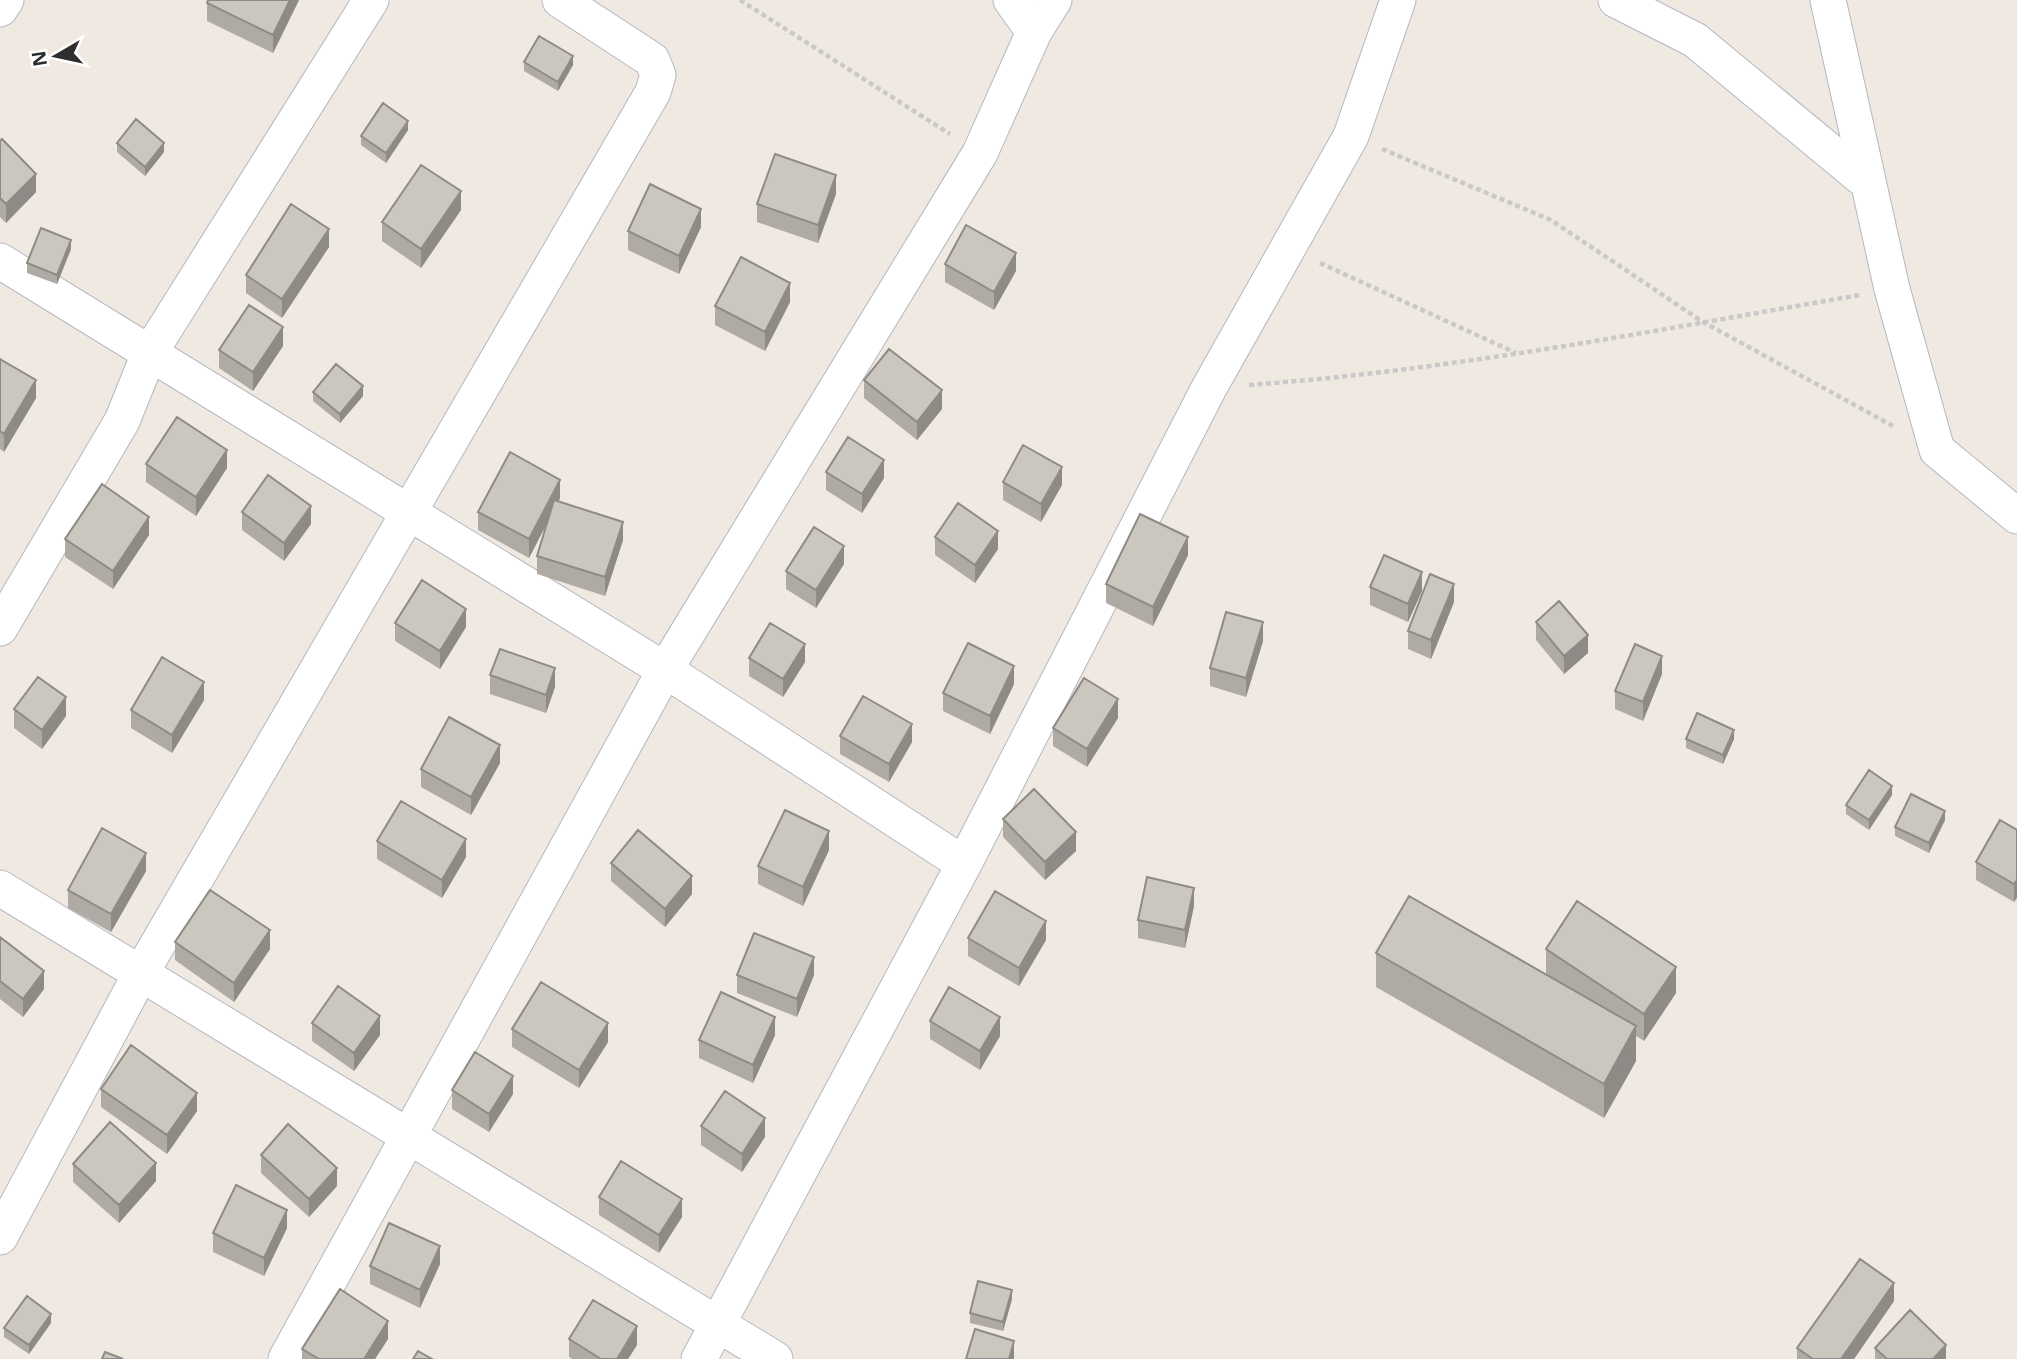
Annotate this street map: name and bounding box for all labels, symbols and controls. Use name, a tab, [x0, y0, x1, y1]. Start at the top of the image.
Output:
north arrow	[21, 21, 91, 91]
text: N	[25, 49, 53, 68]

